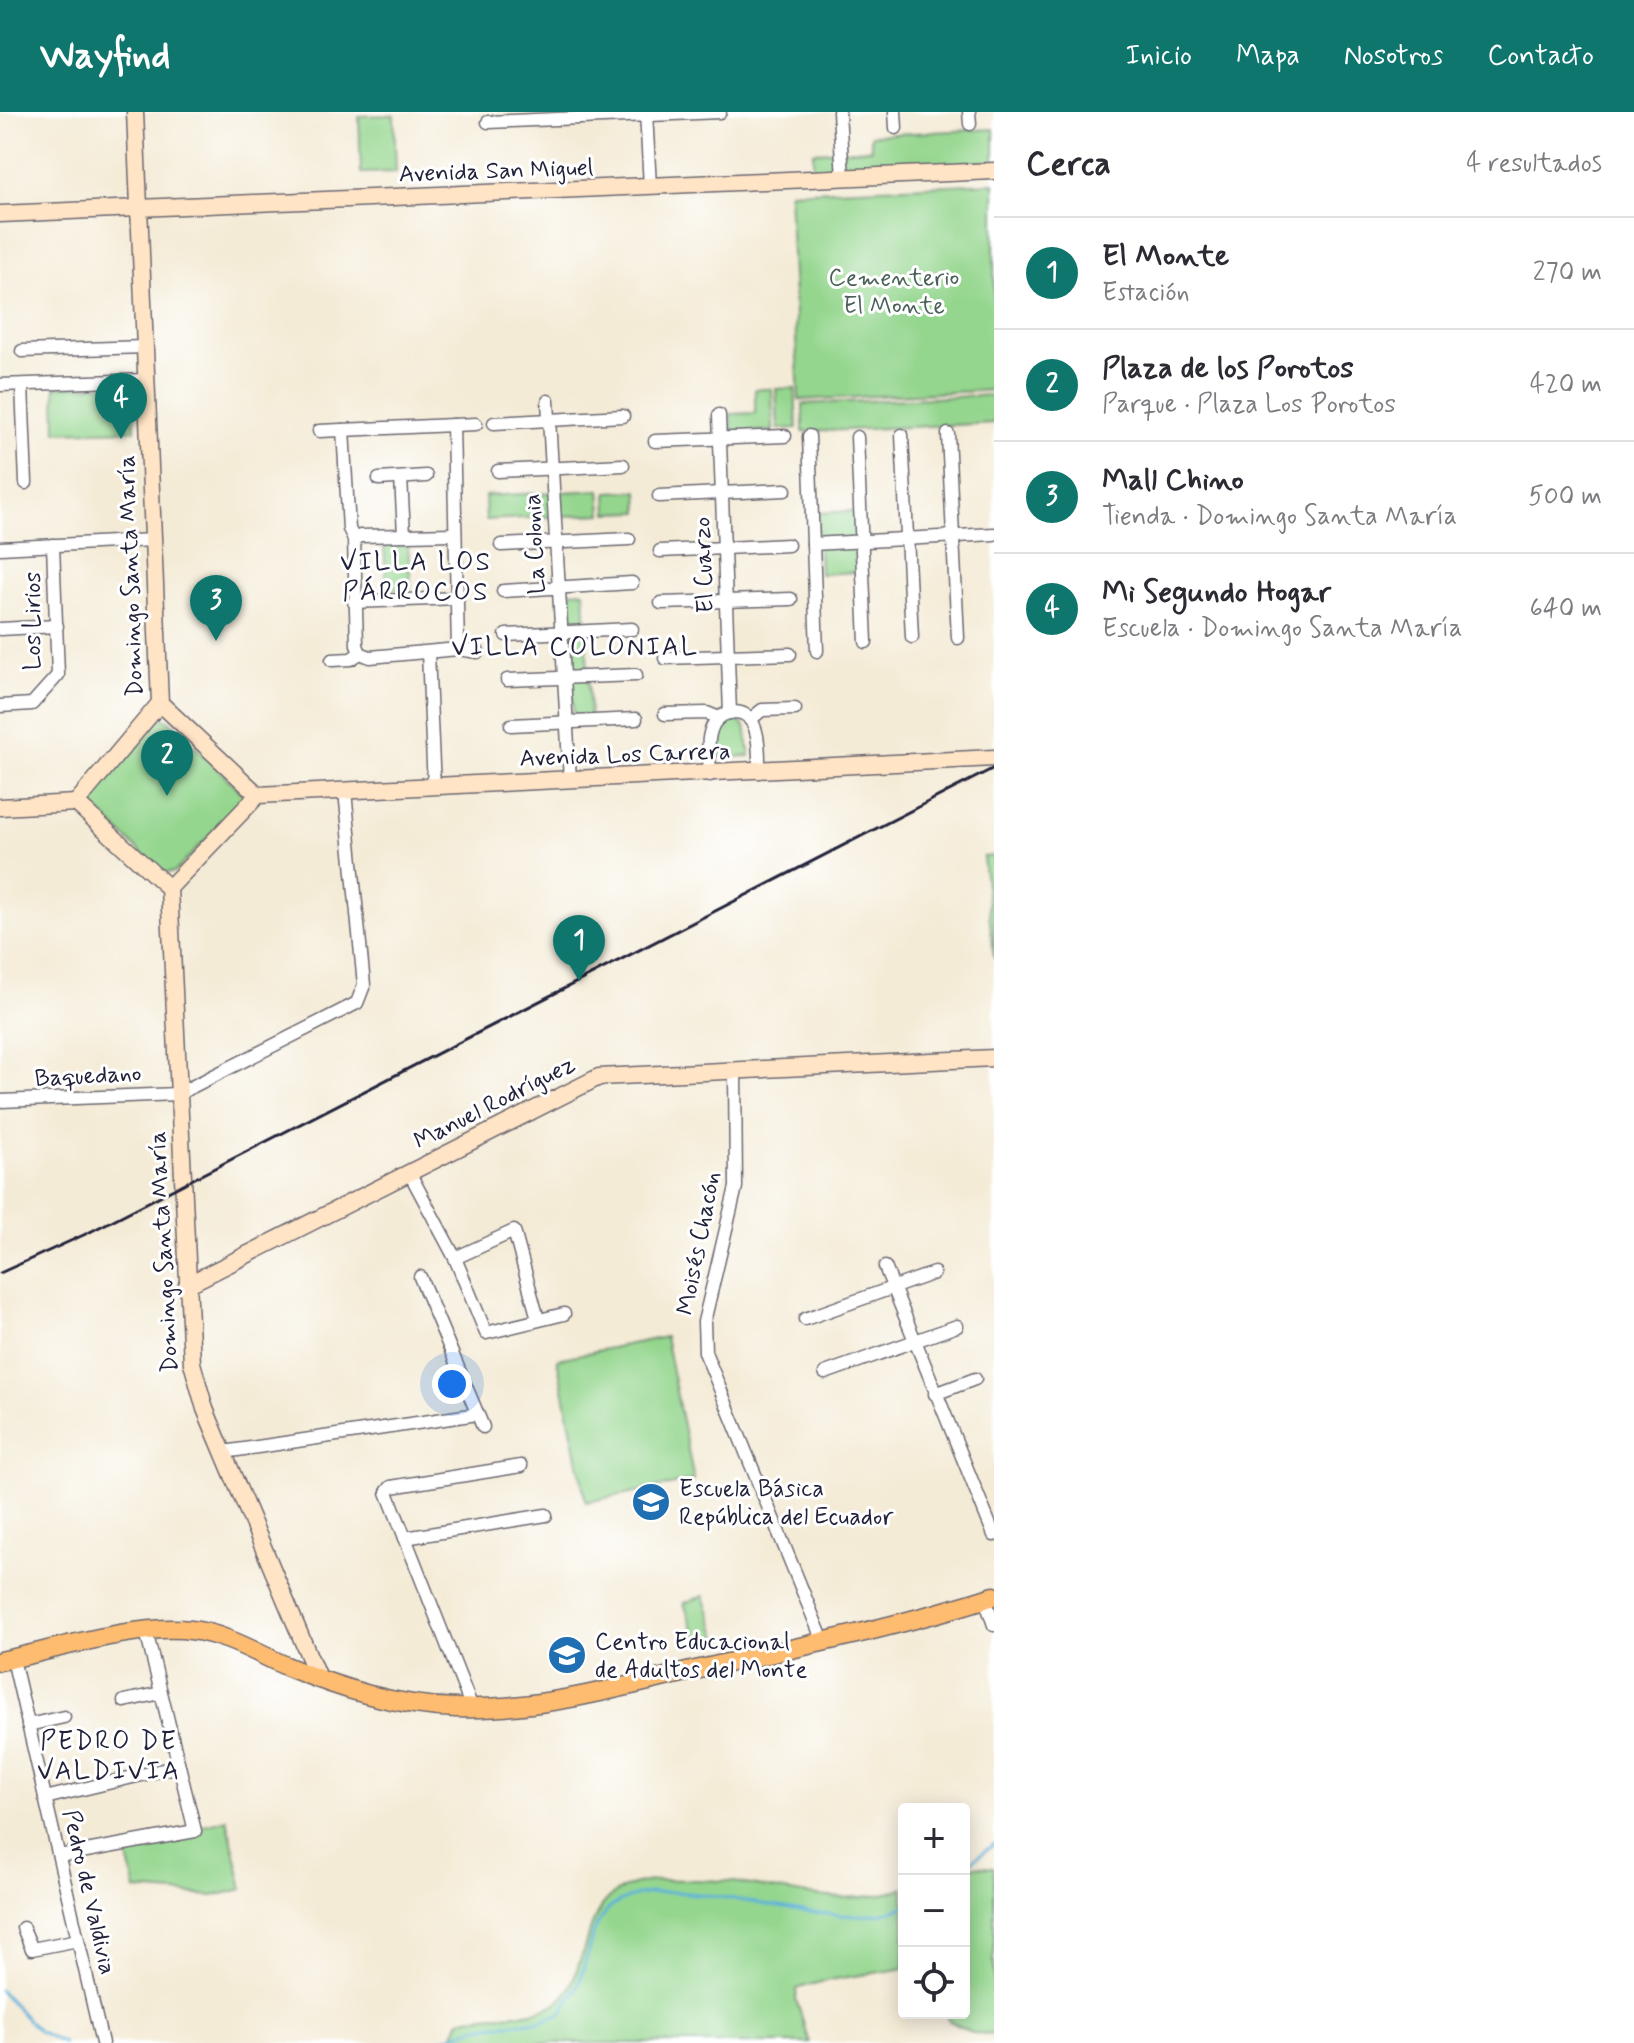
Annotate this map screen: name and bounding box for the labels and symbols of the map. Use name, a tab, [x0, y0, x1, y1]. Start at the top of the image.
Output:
street label: Avenida San Miguel	[398, 153, 594, 190]
park label: Cementerio El Monte	[829, 263, 959, 322]
pin: 4	[95, 373, 147, 439]
street label: Domingo Santa María	[112, 455, 151, 697]
street label: La Colonia	[517, 493, 554, 595]
street label: El Cuarzo	[687, 516, 722, 614]
district label: VILLA LOS PÁRROCOS	[340, 546, 492, 610]
street label: Los Lirios	[18, 571, 49, 670]
pin: 3	[190, 575, 242, 641]
district label: VILLA COLONIAL	[451, 631, 699, 665]
pin: 2	[141, 730, 193, 796]
street label: Avenida Los Carrera	[519, 736, 731, 775]
pin: 1	[553, 915, 605, 981]
street label: Manuel Rodríguez	[409, 1049, 581, 1157]
street label: Baquedano	[34, 1058, 142, 1095]
street label: Domingo Santa María	[143, 1130, 186, 1373]
street label: Moisés Chacón	[670, 1169, 729, 1318]
your location	[432, 1364, 472, 1404]
place label: Escuela Básica República del Ecuador	[679, 1474, 894, 1533]
school or university icon: Escuela Básica República del Ecuador	[630, 1481, 672, 1523]
place label: Centro Educacional de Adultos del Monte	[595, 1627, 807, 1686]
school or university icon: Centro Educacional de Adultos del Monte	[546, 1634, 588, 1676]
district label: PEDRO DE VALDIVIA	[37, 1725, 181, 1789]
street label: Pedro de Valdivia	[55, 1807, 123, 1978]

